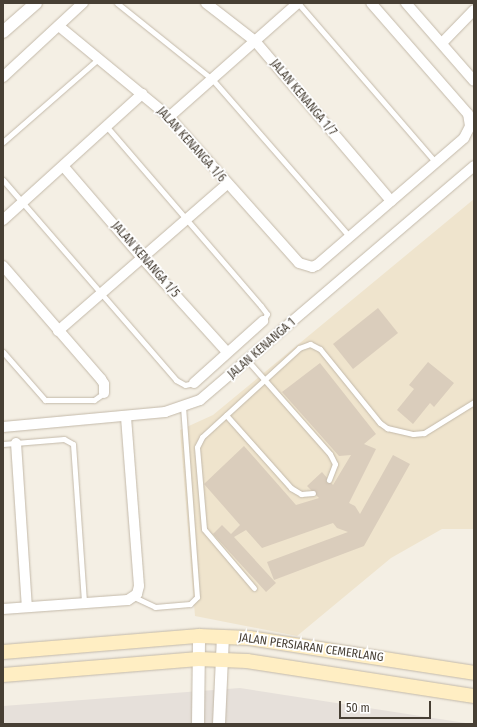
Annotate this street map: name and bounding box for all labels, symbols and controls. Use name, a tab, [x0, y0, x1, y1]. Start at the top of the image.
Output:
street label: JALAN KENANGA 1/7	[267, 57, 339, 139]
street label: JALAN KENANGA 1/6	[154, 104, 228, 186]
street label: JALAN KENANGA 1/5	[108, 219, 182, 301]
street label: JALAN KENANGA 1	[225, 316, 299, 382]
street label: JALAN PERSIARAN CEMERLANG	[238, 631, 384, 665]
scale bar	[341, 693, 433, 719]
text: 50 m	[346, 701, 370, 715]

